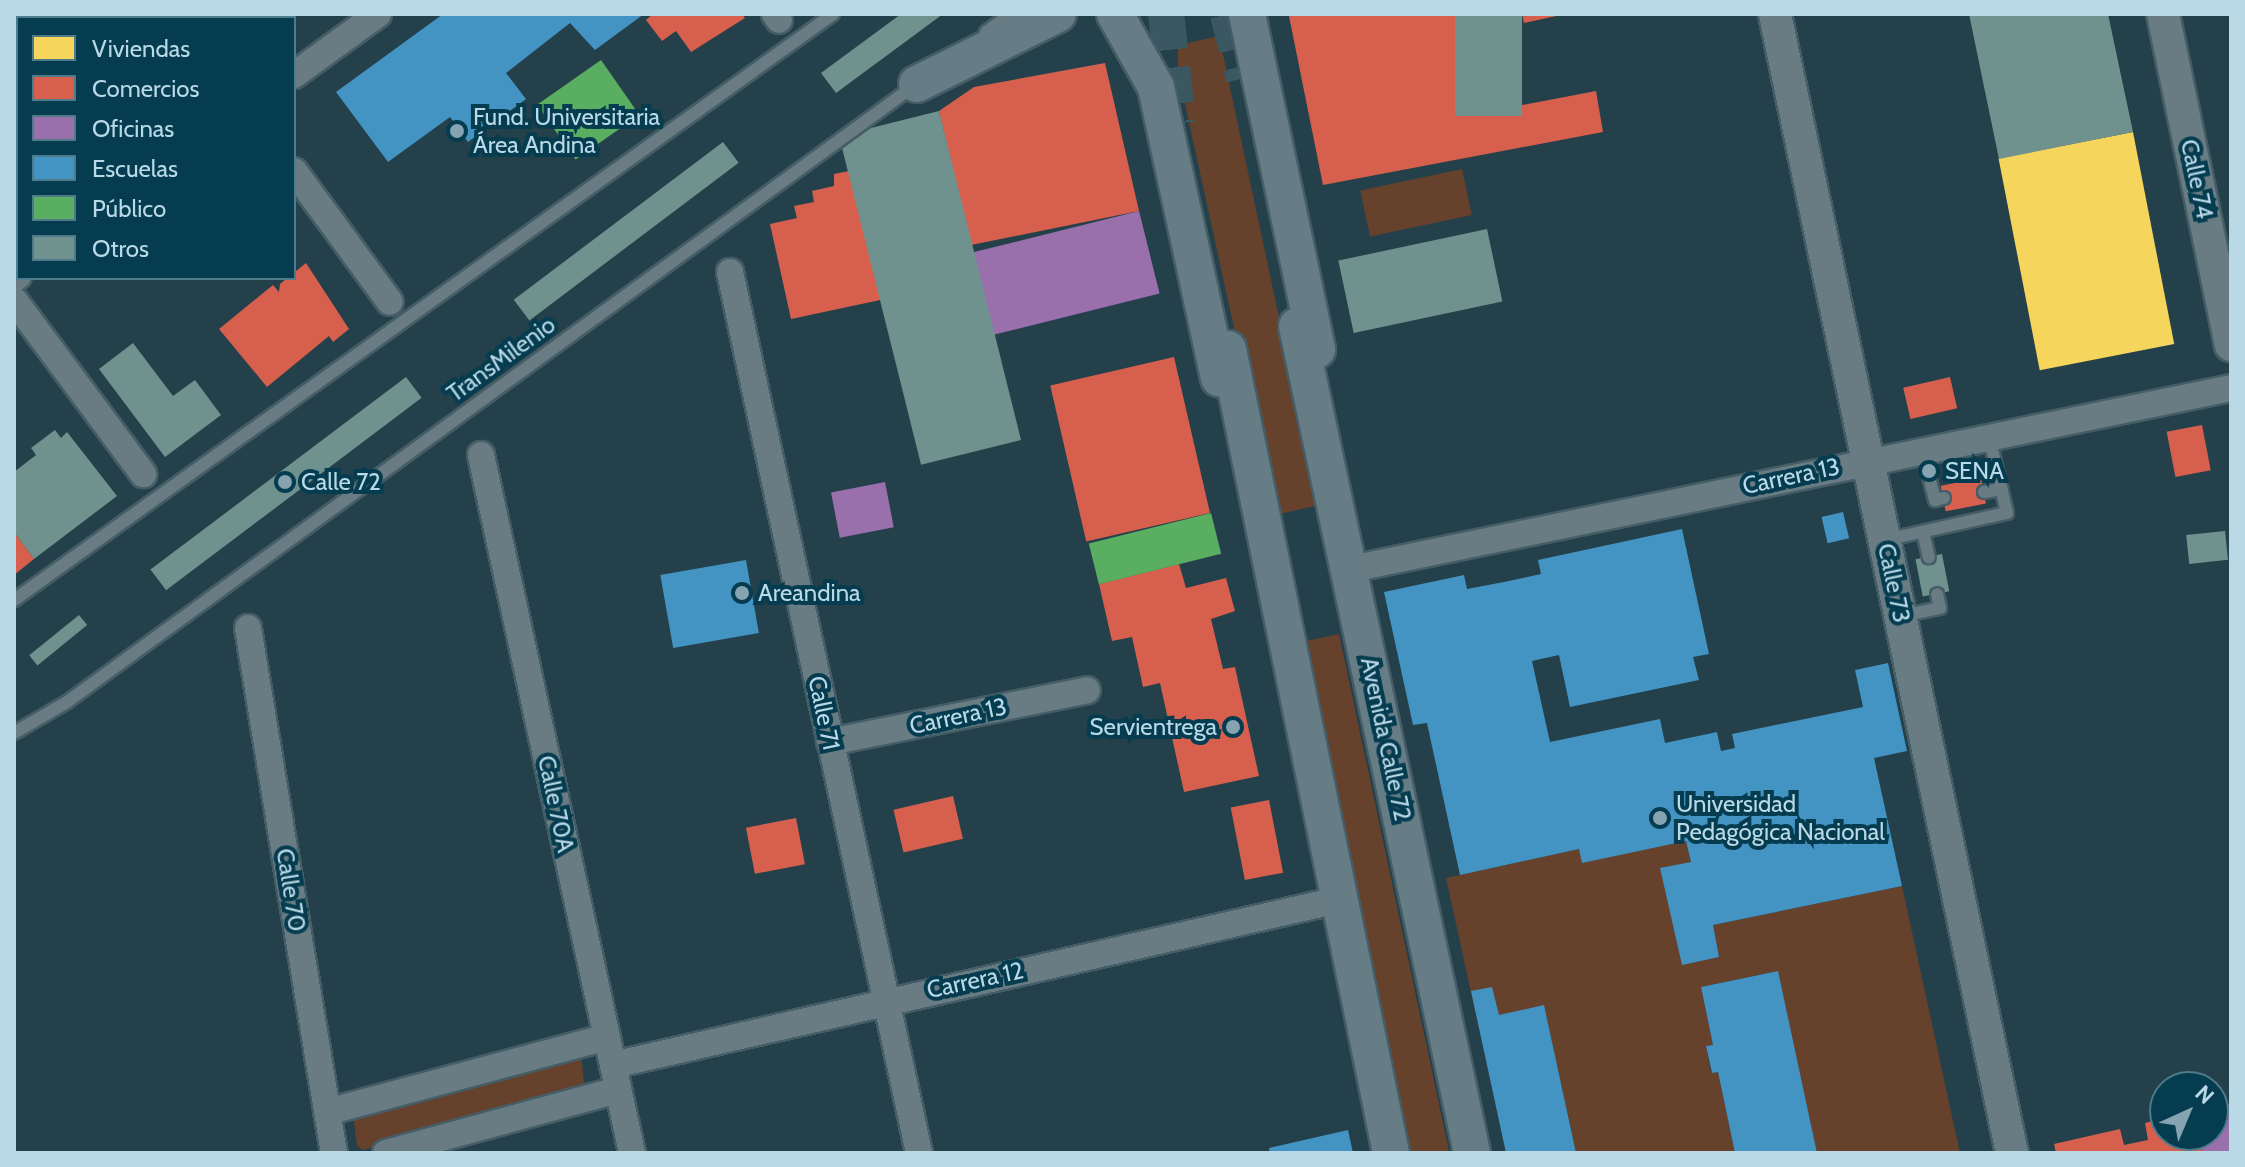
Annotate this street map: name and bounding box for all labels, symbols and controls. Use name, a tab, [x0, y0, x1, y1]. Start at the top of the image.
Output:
legend	[16, 16, 296, 280]
text: Viviendas	[92, 34, 190, 63]
text: Comercios	[92, 74, 199, 103]
place label: Fund. Universitaria Área Andina	[473, 103, 660, 159]
text: Oficinas	[92, 114, 174, 143]
marker: Fund. Universitaria Área Andina	[448, 122, 466, 140]
street label: Calle 74	[2175, 137, 2219, 221]
text: Escuelas	[92, 154, 178, 183]
text: Público	[92, 194, 166, 223]
text: Otros	[92, 234, 149, 263]
street label: TransMilenio	[441, 310, 561, 408]
street label: Carrera 13	[1740, 452, 1842, 500]
place label: SENA	[1945, 457, 2004, 485]
marker: SENA	[1920, 462, 1938, 480]
place label: Calle 72	[301, 468, 381, 496]
marker: Calle 72	[276, 473, 294, 491]
street label: Calle 73	[1872, 541, 1916, 625]
place label: Areandina	[758, 579, 861, 607]
marker: Areandina	[733, 584, 751, 602]
street label: Avenida Calle 72	[1355, 655, 1417, 823]
street label: Calle 71	[802, 673, 846, 753]
street label: Carrera 13	[907, 692, 1009, 740]
place label: Servientrega	[1090, 713, 1217, 741]
marker: Servientrega	[1224, 718, 1242, 736]
street label: Calle 70A	[532, 753, 580, 855]
place label: Universidad Pedagógica Nacional	[1676, 790, 1885, 846]
marker: Universidad Pedagógica Nacional	[1651, 809, 1669, 827]
street label: Calle 70	[270, 846, 312, 934]
street label: Carrera 12	[924, 956, 1026, 1004]
north arrow	[2149, 1071, 2229, 1151]
text: N	[2190, 1080, 2220, 1110]

